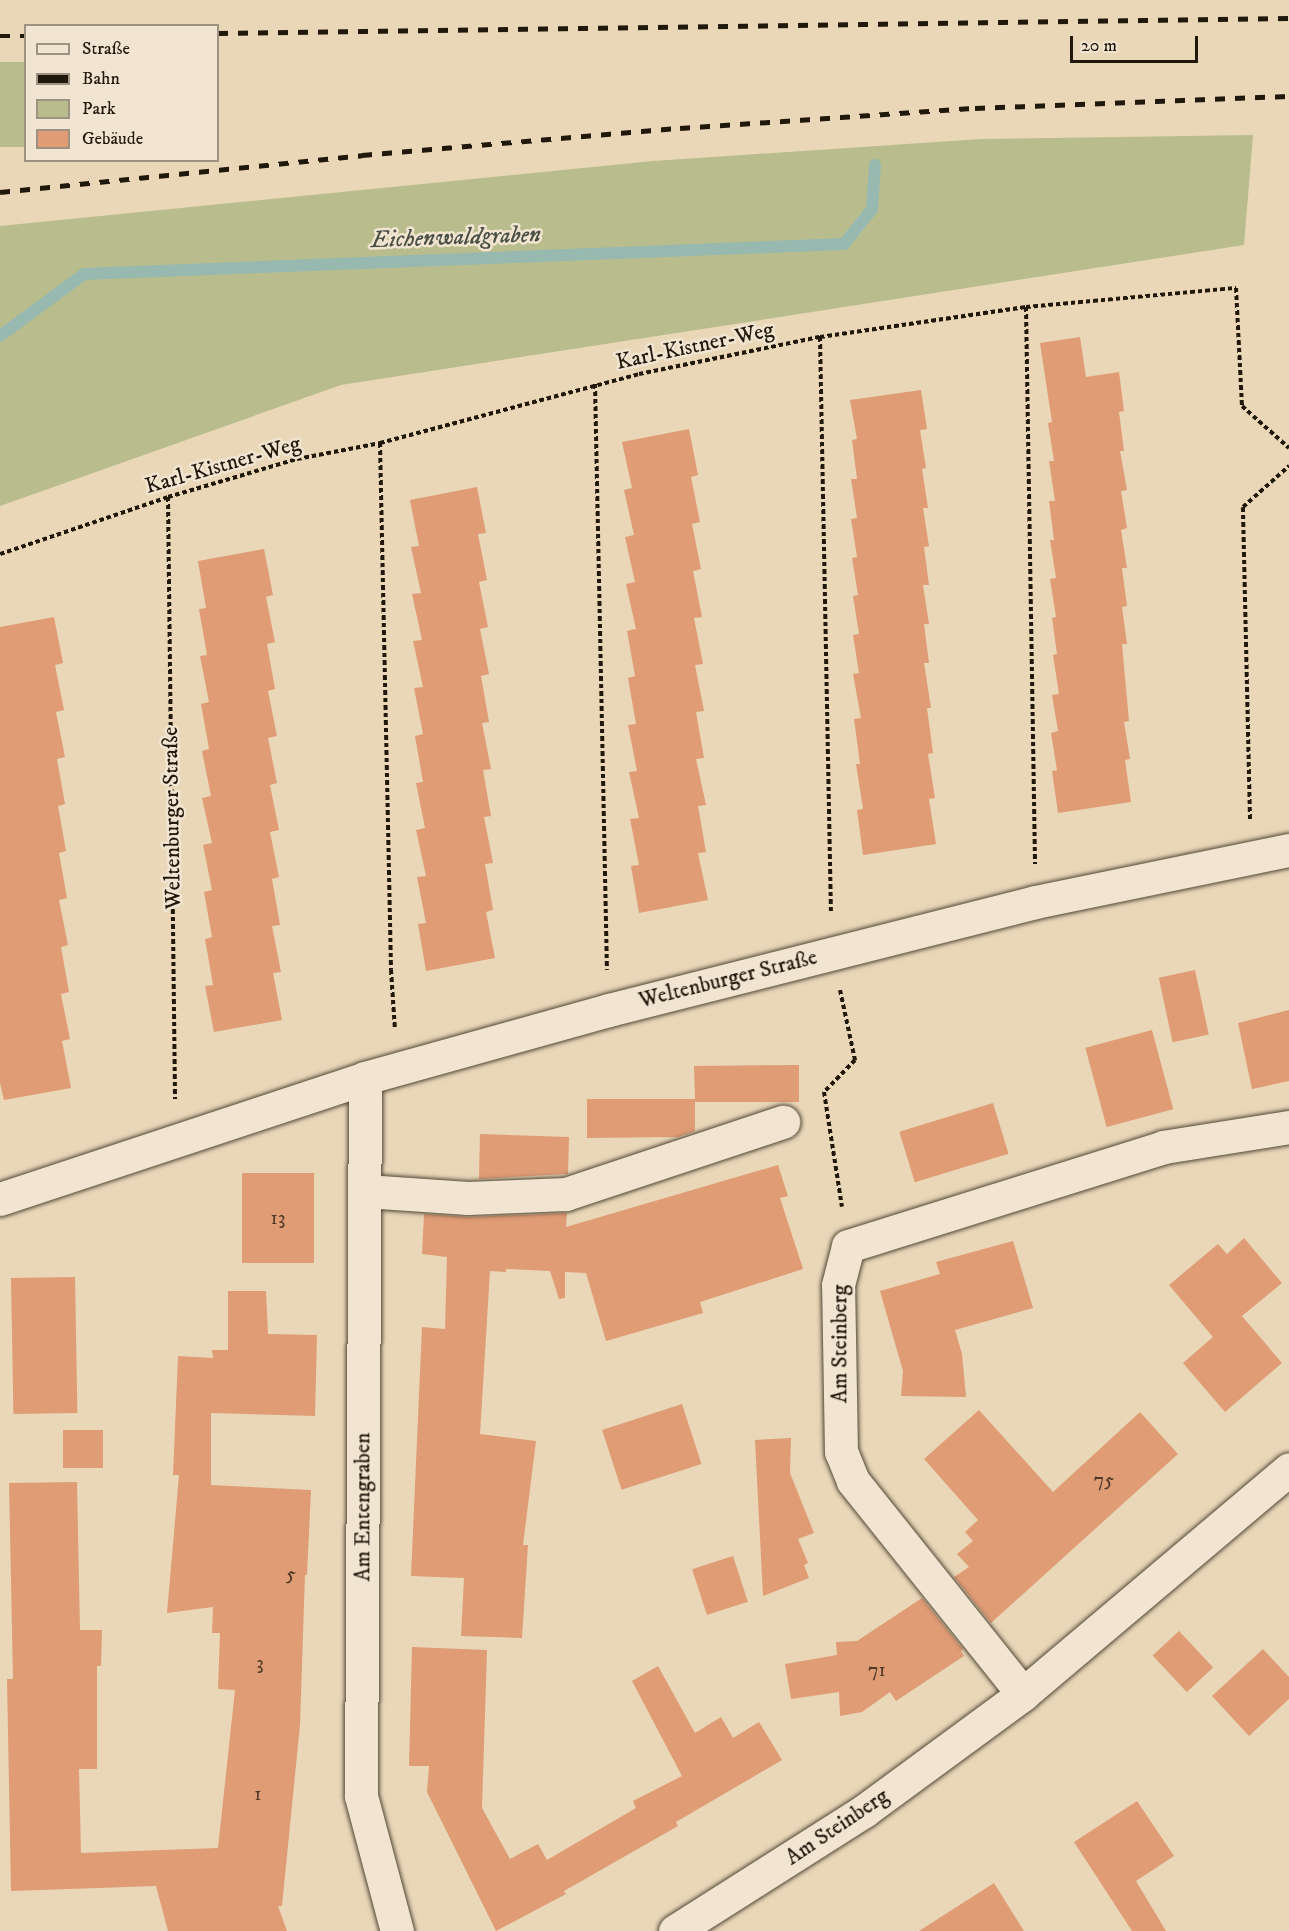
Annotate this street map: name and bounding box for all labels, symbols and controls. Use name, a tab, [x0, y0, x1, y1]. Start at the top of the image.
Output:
legend	[24, 24, 219, 162]
scale bar	[1073, 24, 1200, 62]
text: 20 m	[1081, 35, 1117, 57]
text: Straße	[82, 38, 130, 60]
text: Bahn	[82, 68, 120, 90]
text: Park	[82, 98, 116, 120]
text: Gebäude	[82, 128, 143, 150]
water label: Eichenwaldgraben	[371, 221, 541, 255]
street label: Karl-Kistner-Weg	[614, 316, 776, 376]
street label: Karl-Kistner-Weg	[142, 430, 304, 500]
street label: Weltenburger Straße	[157, 726, 187, 910]
street label: Weltenburger Straße	[636, 944, 820, 1014]
house number: 13	[271, 1206, 285, 1230]
street label: Am Steinberg	[827, 1285, 853, 1403]
street label: Am Entengraben	[350, 1432, 376, 1582]
house number: 75	[1094, 1468, 1114, 1492]
house number: 5	[286, 1562, 296, 1586]
house number: 3	[256, 1651, 264, 1675]
house number: 71	[868, 1658, 886, 1682]
house number: 1	[254, 1782, 262, 1806]
street label: Am Steinberg	[781, 1783, 893, 1871]

